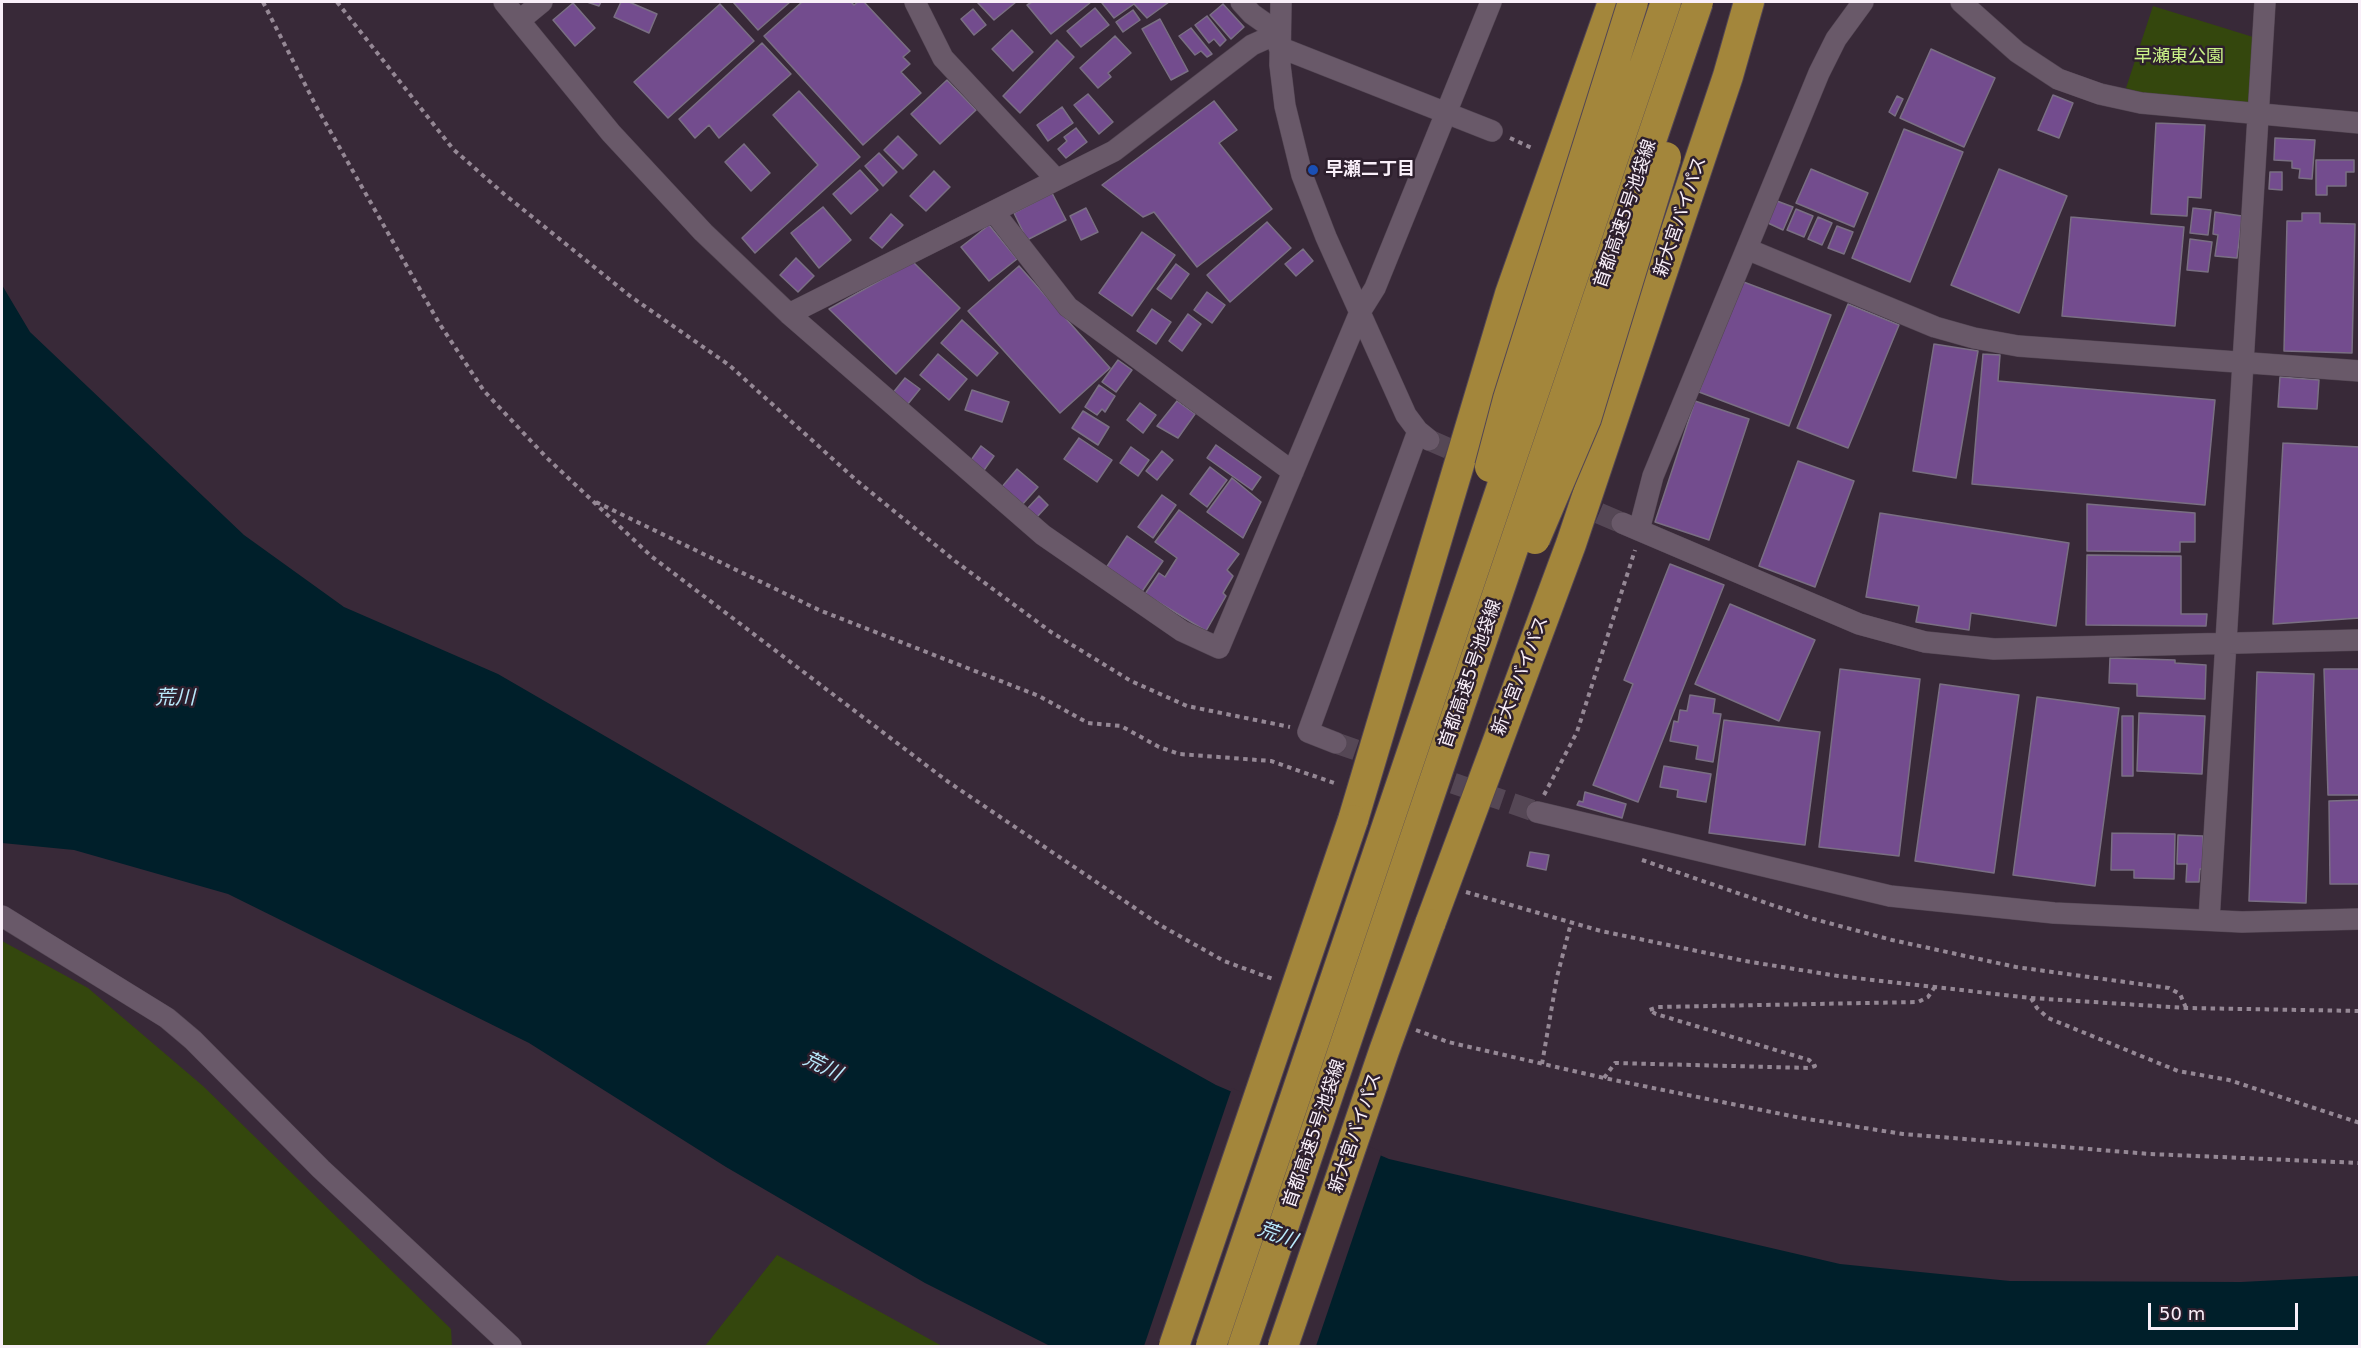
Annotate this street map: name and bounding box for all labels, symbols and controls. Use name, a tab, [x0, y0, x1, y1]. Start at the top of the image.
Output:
park label: 早瀬東公園	[2134, 46, 2224, 68]
street label: 首都高速5号池袋線	[1590, 137, 1662, 291]
street label: 新大宮バイパス	[1650, 154, 1712, 280]
place label: 早瀬二丁目	[1325, 159, 1415, 181]
marker: 早瀬二丁目	[1306, 163, 1320, 177]
street label: 首都高速5号池袋線	[1435, 597, 1507, 751]
street label: 新大宮バイパス	[1488, 613, 1554, 739]
water label: 荒川	[155, 687, 195, 711]
water label: 荒川	[799, 1047, 845, 1087]
street label: 首都高速5号池袋線	[1279, 1057, 1351, 1211]
street label: 新大宮バイパス	[1325, 1070, 1387, 1196]
water label: 荒川	[1254, 1218, 1300, 1254]
scale bar	[2151, 1291, 2301, 1329]
text: 50 m	[2159, 1303, 2205, 1324]

